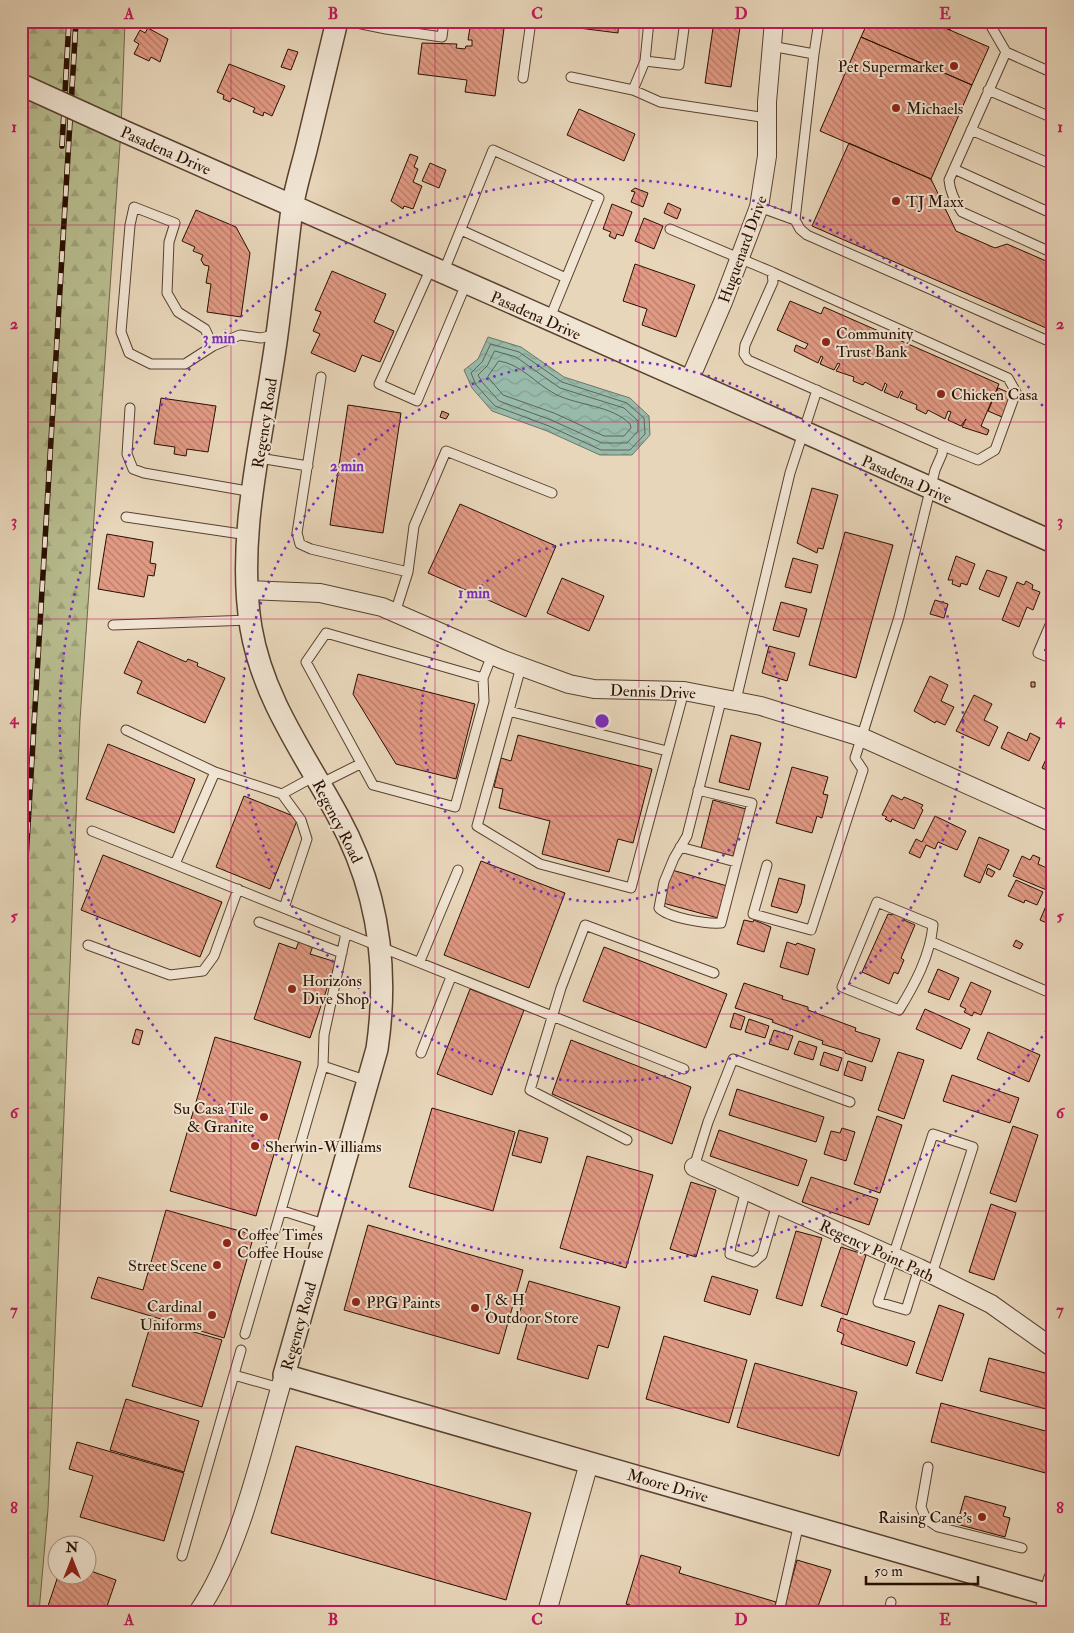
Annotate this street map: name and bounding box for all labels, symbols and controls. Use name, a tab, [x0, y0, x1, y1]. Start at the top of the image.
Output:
text: A	[123, 4, 135, 24]
text: B	[328, 4, 338, 24]
text: C	[531, 4, 543, 24]
text: D	[734, 4, 748, 24]
text: E	[939, 4, 951, 24]
place label: Pet Supermarket	[838, 57, 944, 78]
marker: Pet Supermarket	[948, 60, 960, 72]
place label: Michaels	[906, 99, 963, 119]
marker: Michaels	[890, 102, 902, 114]
text: 1	[11, 117, 17, 137]
text: 1	[1057, 117, 1063, 137]
street label: Pasadena Drive	[117, 122, 214, 180]
place label: TJ Maxx	[906, 192, 964, 213]
street label: Huguenard Drive	[714, 193, 772, 306]
marker: TJ Maxx	[890, 195, 902, 207]
street label: Pasadena Drive	[487, 287, 584, 345]
text: 2	[10, 314, 18, 334]
text: 2	[1056, 314, 1064, 334]
place label: Community Trust Bank	[836, 324, 914, 362]
text: 3 min	[203, 329, 235, 348]
marker: Community Trust Bank	[820, 336, 832, 348]
street label: Regency Road	[248, 376, 282, 470]
place label: Chicken Casa	[951, 385, 1038, 405]
marker: Chicken Casa	[935, 388, 947, 400]
street label: Pasadena Drive	[858, 451, 955, 509]
text: 2 min	[330, 457, 364, 476]
text: 3	[11, 511, 17, 531]
text: 3	[1057, 511, 1063, 531]
text: 1 min	[458, 584, 490, 603]
street label: Dennis Drive	[610, 681, 697, 704]
text: 4	[9, 709, 20, 729]
text: 4	[1055, 709, 1066, 729]
centre of rings	[593, 712, 611, 730]
street label: Regency Road	[308, 776, 367, 867]
text: 5	[10, 906, 18, 926]
text: 5	[1056, 906, 1064, 926]
place label: Horizons Dive Shop	[302, 971, 369, 1010]
marker: Horizons Dive Shop	[286, 983, 298, 995]
place label: Su Casa Tile & Granite	[173, 1099, 254, 1137]
text: 6	[10, 1103, 20, 1123]
text: 6	[1056, 1103, 1066, 1123]
marker: Su Casa Tile & Granite	[258, 1111, 270, 1123]
place label: Sherwin-Williams	[265, 1137, 382, 1157]
marker: Sherwin-Williams	[249, 1140, 261, 1152]
street label: Regency Point Path	[816, 1216, 938, 1286]
place label: Coffee Times Coffee House	[237, 1225, 324, 1263]
marker: Coffee Times Coffee House	[221, 1237, 233, 1249]
place label: Street Scene	[128, 1256, 207, 1276]
marker: Street Scene	[211, 1259, 223, 1271]
street label: Regency Road	[277, 1280, 321, 1373]
place label: J & H Outdoor Store	[484, 1290, 579, 1328]
place label: PPG Paints	[366, 1293, 440, 1313]
marker: PPG Paints	[350, 1296, 362, 1308]
place label: Cardinal Uniforms	[140, 1297, 202, 1335]
text: 7	[10, 1300, 18, 1320]
text: 7	[1056, 1300, 1064, 1320]
marker: J & H Outdoor Store	[469, 1302, 481, 1314]
marker: Cardinal Uniforms	[206, 1309, 218, 1321]
street label: Moore Drive	[625, 1465, 711, 1507]
text: 8	[10, 1498, 18, 1518]
text: 8	[1056, 1498, 1064, 1518]
place label: Raising Cane's	[878, 1508, 972, 1528]
marker: Raising Cane's	[976, 1511, 988, 1523]
north arrow	[48, 1536, 98, 1586]
text: N	[65, 1539, 79, 1556]
scale bar	[866, 1553, 979, 1585]
text: 50 m	[874, 1562, 903, 1581]
text: A	[123, 1610, 135, 1630]
text: B	[328, 1610, 338, 1630]
text: C	[531, 1610, 543, 1630]
text: D	[734, 1610, 748, 1630]
text: E	[939, 1610, 951, 1630]

